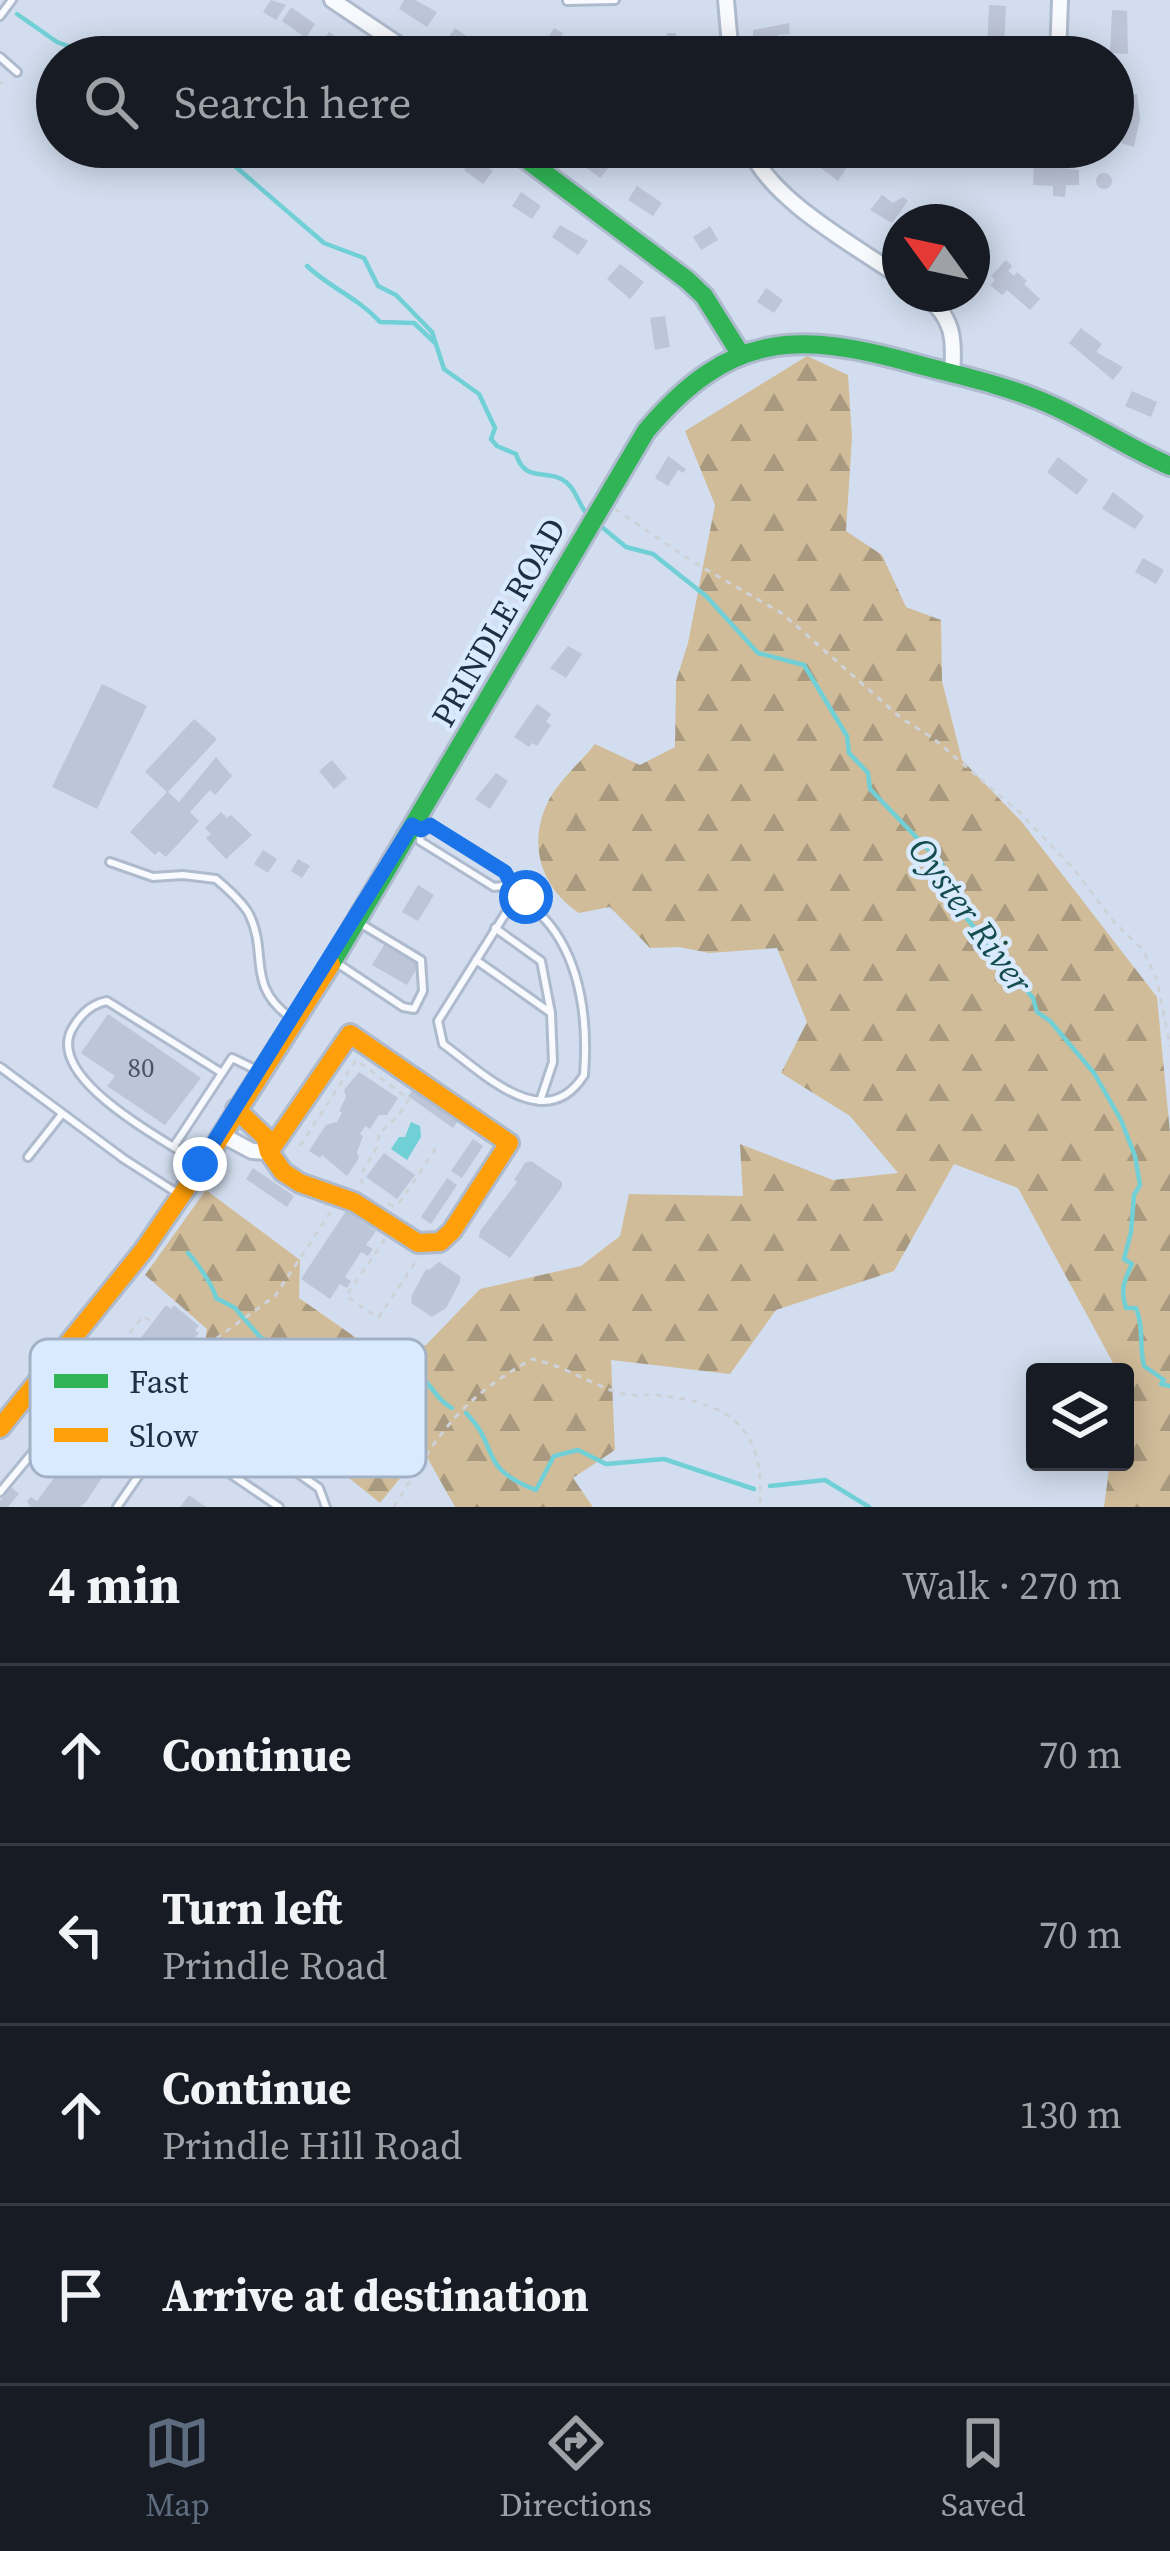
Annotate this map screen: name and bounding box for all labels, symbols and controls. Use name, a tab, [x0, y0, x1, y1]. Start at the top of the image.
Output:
search box	[36, 36, 1134, 168]
icon: search	[78, 69, 144, 135]
text: Search here	[174, 71, 411, 133]
north arrow	[882, 204, 990, 312]
street label: PRINDLE ROAD	[421, 510, 576, 735]
water label: Oyster River	[897, 827, 1045, 1005]
route start	[499, 870, 553, 924]
house number: 80	[128, 1049, 155, 1086]
route end	[173, 1137, 227, 1191]
legend	[30, 1339, 426, 1477]
text: Fast	[129, 1359, 189, 1404]
map controls	[1026, 1363, 1134, 1471]
button: layers	[1026, 1363, 1134, 1471]
text: Slow	[129, 1413, 199, 1458]
text: 4 min	[48, 1550, 180, 1620]
text: Walk · 270 m	[902, 1559, 1122, 1612]
icon: ahead	[48, 1722, 114, 1788]
text: Continue	[162, 1724, 351, 1786]
text: 70 m	[1039, 1728, 1122, 1781]
text: Turn left	[162, 1877, 342, 1939]
icon: left	[48, 1902, 114, 1968]
text: 70 m	[1039, 1908, 1122, 1961]
text: Prindle Road	[162, 1939, 387, 1992]
text: Continue	[162, 2057, 351, 2119]
icon: ahead	[48, 2082, 114, 2148]
text: 130 m	[1019, 2088, 1122, 2141]
text: Prindle Hill Road	[162, 2119, 462, 2172]
icon: arrive	[48, 2262, 114, 2328]
text: Arrive at destination	[162, 2264, 589, 2326]
tab: Map	[144, 2410, 210, 2527]
tab: Directions	[499, 2410, 652, 2527]
tab: Saved	[941, 2410, 1026, 2527]

